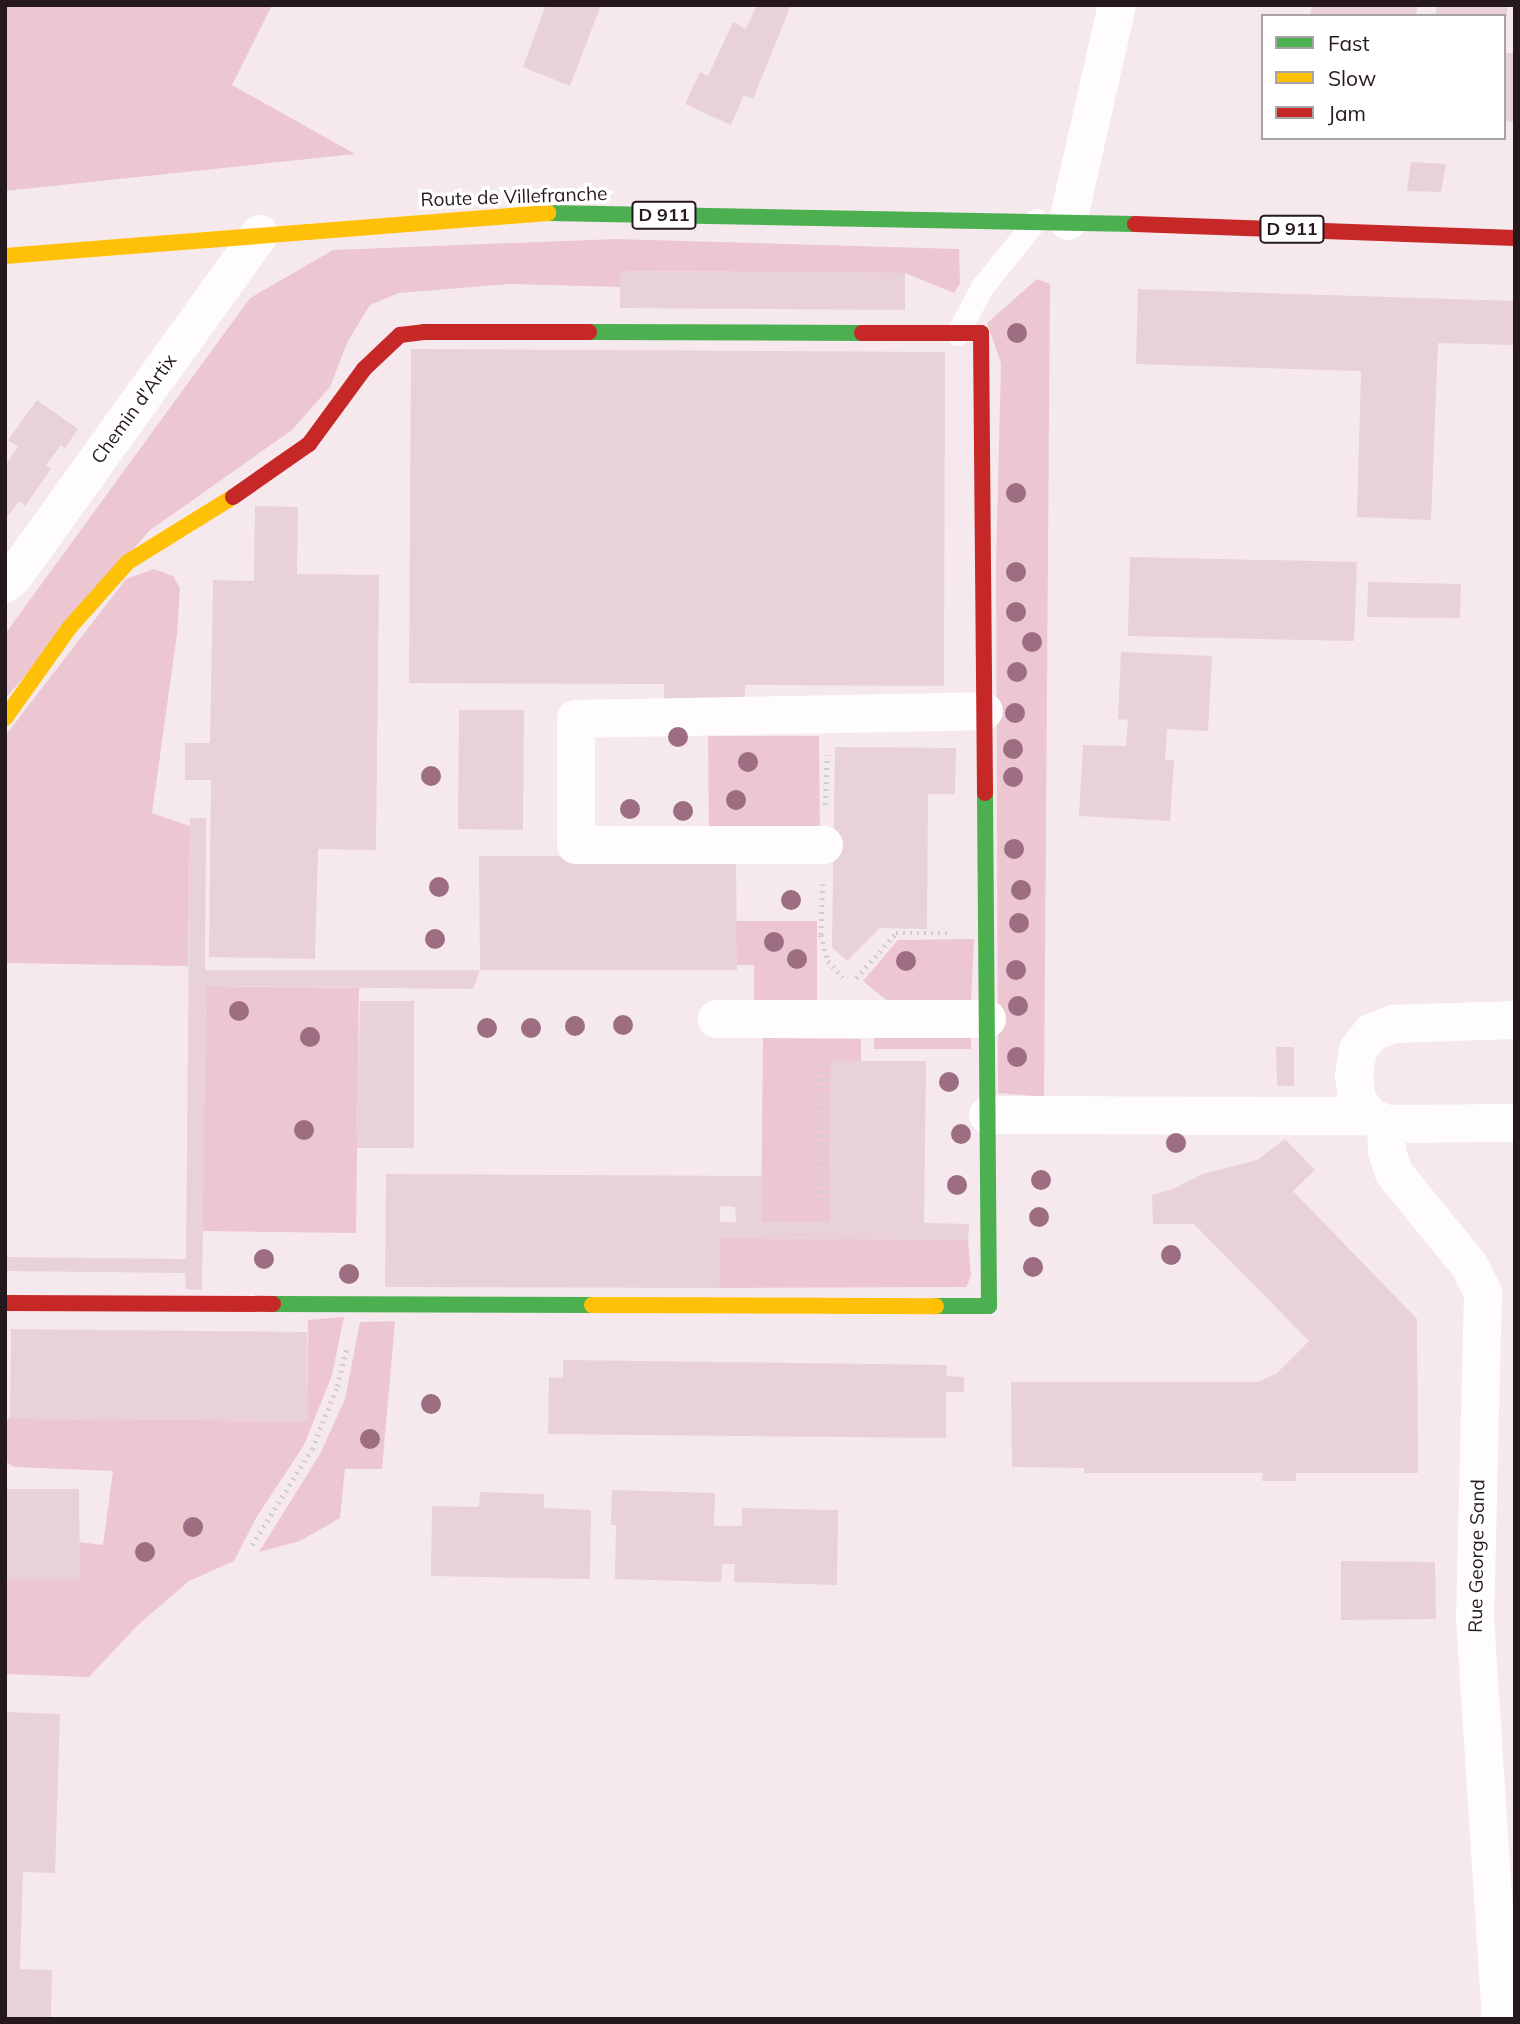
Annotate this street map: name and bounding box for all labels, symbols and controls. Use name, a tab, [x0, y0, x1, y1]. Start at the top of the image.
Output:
legend	[1261, 14, 1506, 140]
text: Fast	[1328, 30, 1370, 56]
text: Slow	[1328, 65, 1376, 91]
text: Jam	[1328, 100, 1366, 126]
street label: Route de Villefranche	[420, 182, 608, 212]
road number: D 911	[631, 200, 697, 230]
road number: D 911	[1259, 214, 1325, 244]
street label: Chemin d'Artix	[87, 350, 181, 468]
street label: Rue George Sand	[1464, 1479, 1490, 1633]

